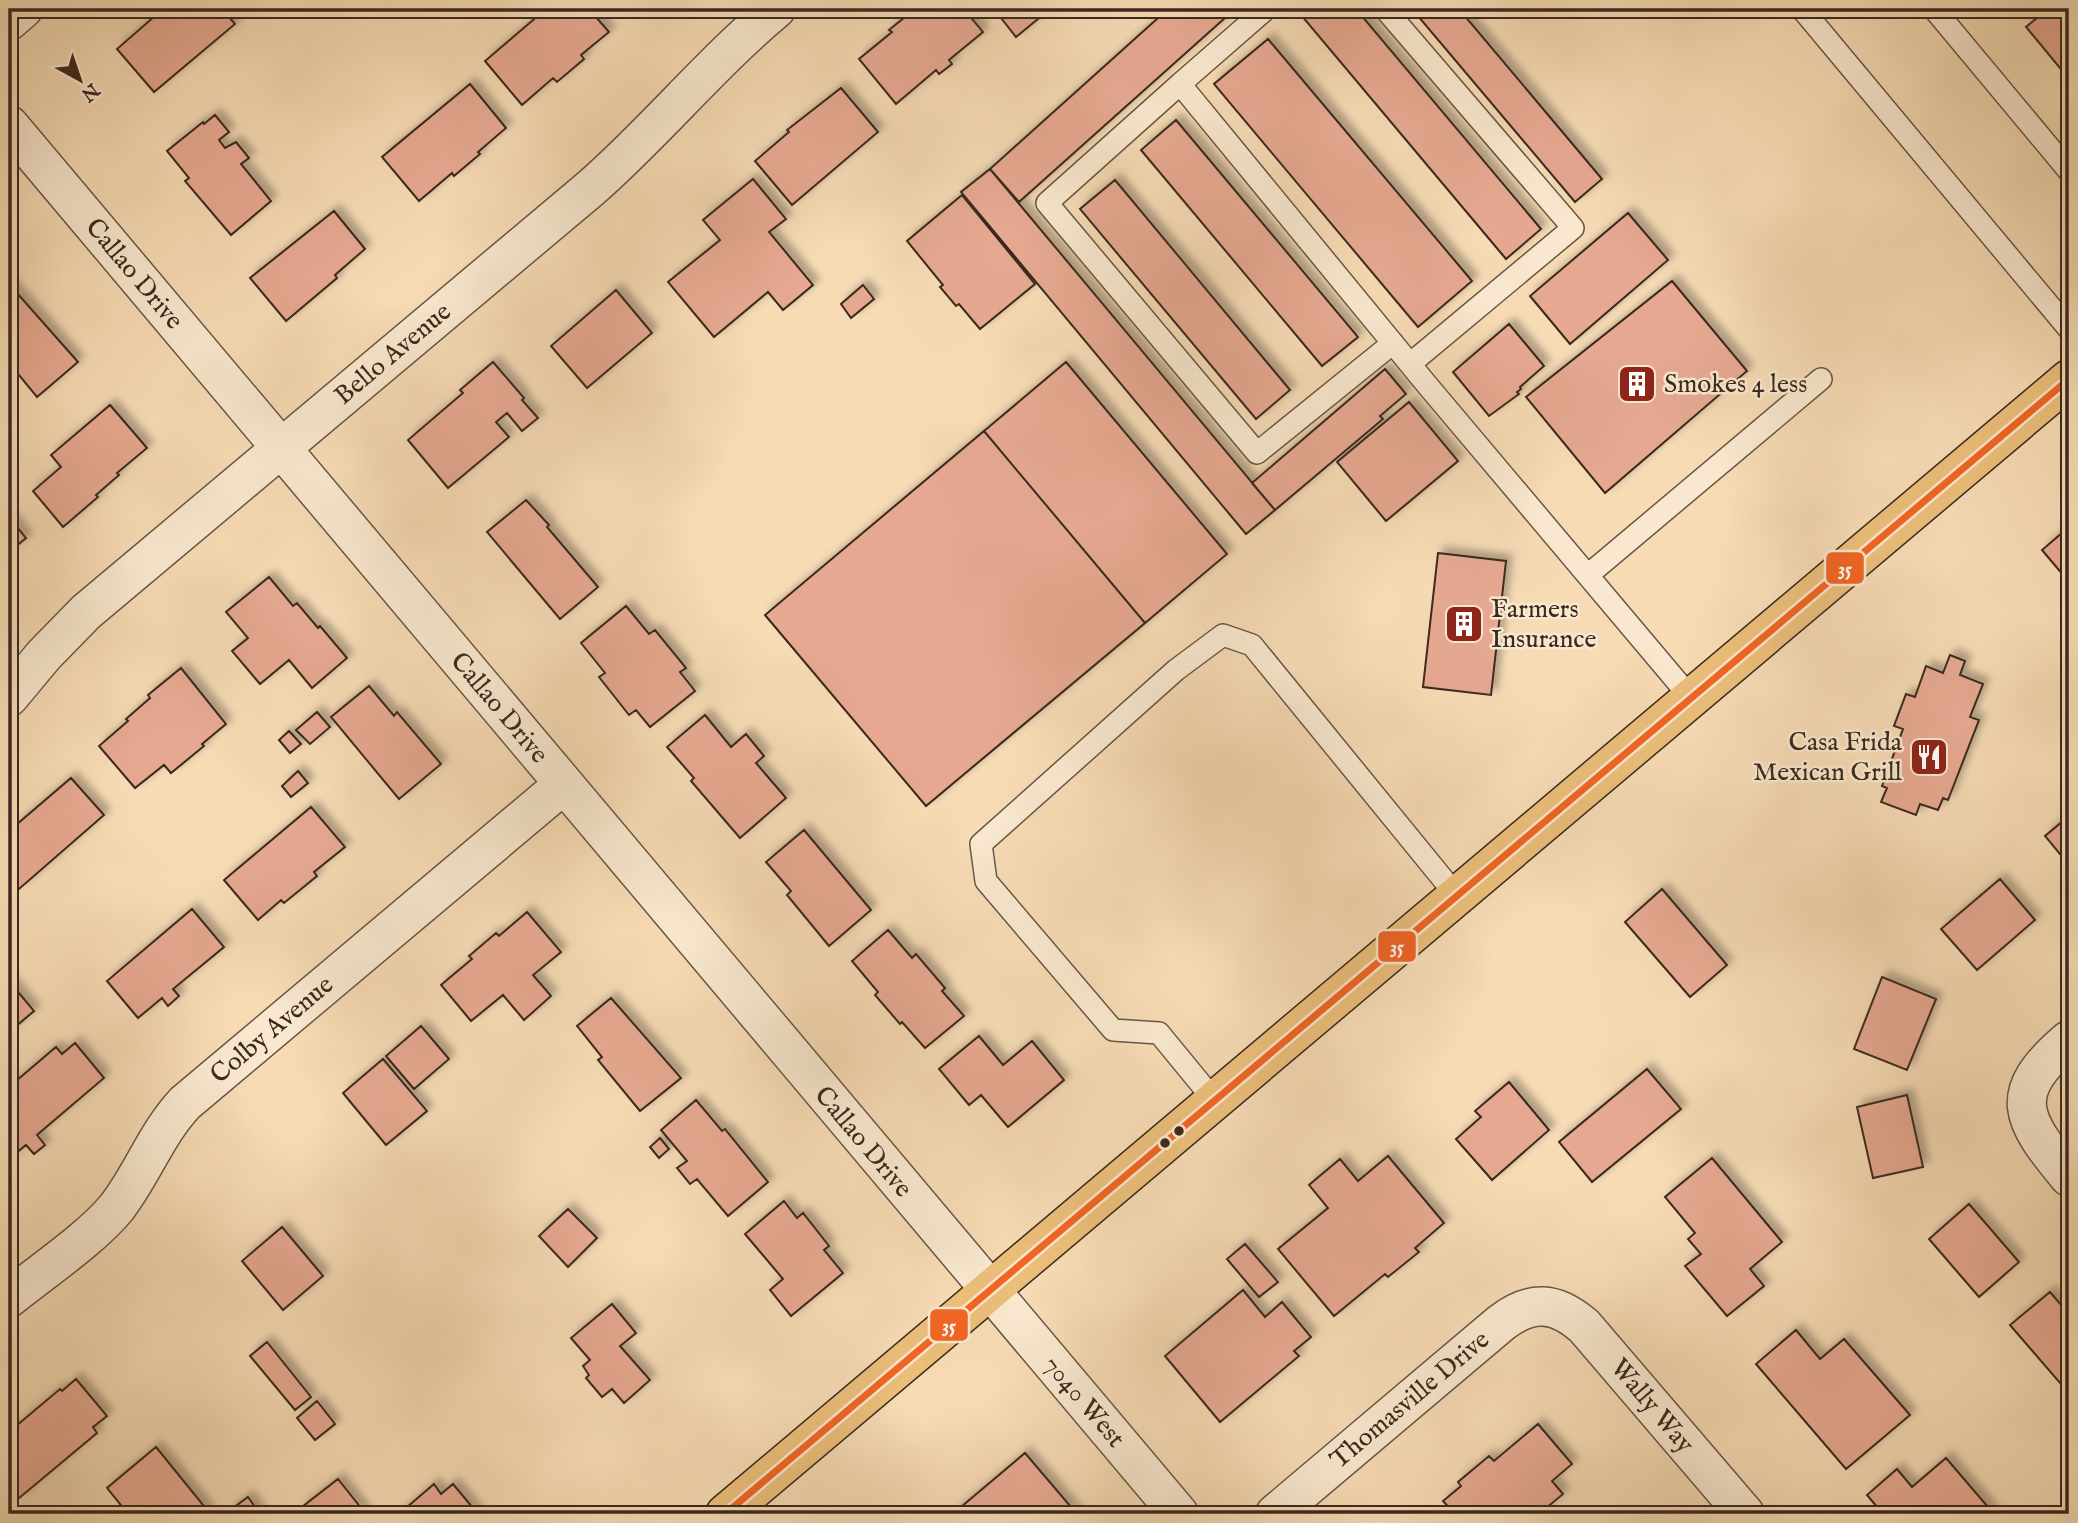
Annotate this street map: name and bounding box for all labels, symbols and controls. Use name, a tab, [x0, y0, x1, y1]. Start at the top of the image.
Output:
north arrow	[46, 46, 116, 116]
text: N	[75, 76, 104, 106]
street label: Callao Drive	[78, 211, 190, 337]
street label: Bello Avenue	[328, 296, 458, 412]
building icon: Smokes 4 less	[1616, 363, 1658, 405]
place label: Smokes 4 less	[1664, 368, 1807, 401]
line badge: 35	[1825, 551, 1865, 585]
text: 35	[1838, 558, 1852, 582]
place label: Farmers Insurance	[1491, 593, 1596, 656]
building icon: Farmers Insurance	[1443, 603, 1485, 645]
street label: Callao Drive	[443, 645, 555, 771]
place label: Casa Frida Mexican Grill	[1753, 726, 1903, 789]
restaurant icon: Casa Frida Mexican Grill	[1908, 736, 1950, 778]
line badge: 35	[1377, 930, 1417, 963]
text: 35	[1390, 936, 1404, 960]
street label: Colby Avenue	[203, 969, 341, 1091]
street label: Callao Drive	[807, 1079, 919, 1205]
unlabelled marker	[1172, 1124, 1186, 1138]
unlabelled marker	[1158, 1136, 1172, 1150]
line badge: 35	[929, 1308, 969, 1342]
text: 35	[942, 1315, 956, 1339]
street label: Thomasville Drive	[1324, 1324, 1497, 1476]
street label: 7040 West	[1036, 1349, 1132, 1455]
street label: Wally Way	[1603, 1352, 1701, 1460]

